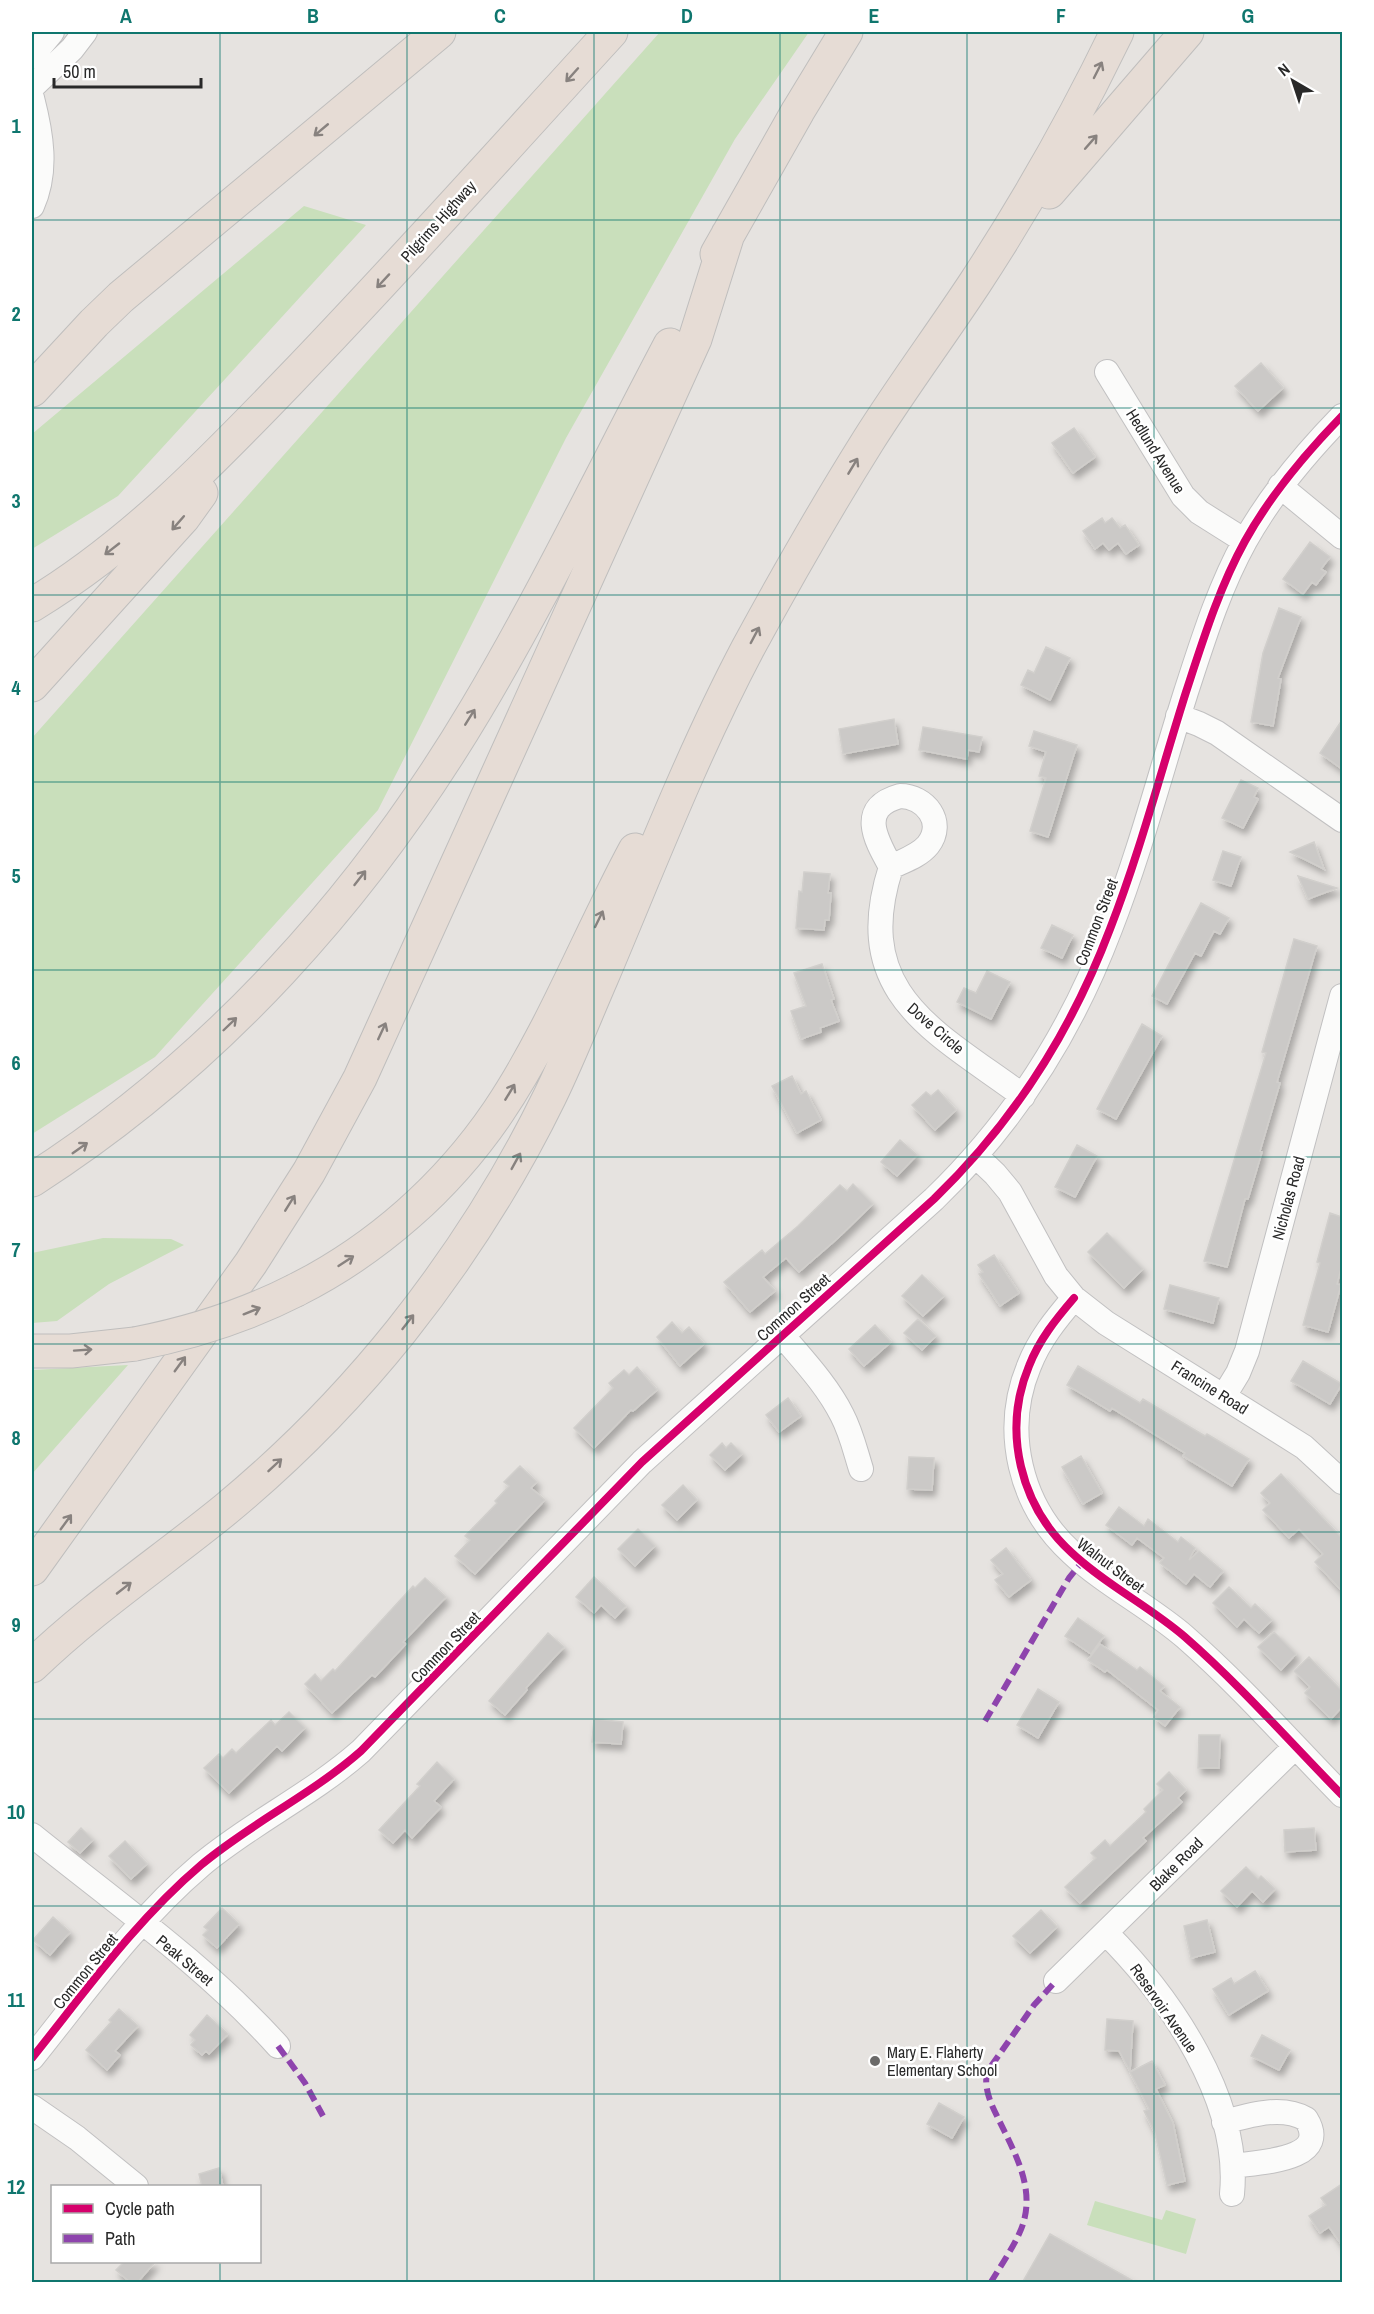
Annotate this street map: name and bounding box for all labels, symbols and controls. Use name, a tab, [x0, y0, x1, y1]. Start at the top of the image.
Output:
text: A	[120, 2, 132, 29]
text: B	[307, 2, 319, 29]
text: C	[494, 2, 506, 29]
text: D	[681, 2, 693, 29]
text: E	[869, 2, 880, 29]
text: F	[1056, 2, 1066, 29]
text: G	[1242, 2, 1254, 29]
scale bar	[54, 51, 201, 89]
north arrow	[1263, 51, 1323, 111]
text: N	[1273, 58, 1294, 81]
text: 50 m	[63, 59, 96, 84]
one-way arrow	[1093, 62, 1104, 80]
one-way arrow	[565, 67, 579, 82]
text: 1	[11, 112, 21, 139]
one-way arrow	[314, 123, 329, 137]
one-way arrow	[1085, 134, 1098, 150]
street label: Pilgrims Highway	[395, 175, 481, 267]
one-way arrow	[376, 273, 390, 288]
text: 2	[11, 300, 21, 327]
street label: Hedlund Avenue	[1121, 404, 1191, 498]
one-way arrow	[847, 458, 859, 475]
text: 3	[11, 487, 21, 514]
one-way arrow	[171, 515, 185, 531]
one-way arrow	[105, 543, 121, 556]
one-way arrow	[750, 627, 761, 645]
text: 4	[11, 674, 21, 701]
one-way arrow	[464, 709, 477, 726]
text: 5	[11, 862, 21, 889]
one-way arrow	[353, 870, 366, 886]
street label: Common Street	[1069, 875, 1123, 969]
one-way arrow	[594, 910, 605, 928]
street label: Dove Circle	[903, 997, 969, 1059]
one-way arrow	[223, 1016, 238, 1031]
one-way arrow	[377, 1023, 389, 1041]
text: 6	[11, 1049, 21, 1076]
one-way arrow	[504, 1084, 516, 1101]
one-way arrow	[71, 1142, 88, 1154]
one-way arrow	[510, 1153, 522, 1170]
street label: Nicholas Road	[1266, 1154, 1310, 1242]
one-way arrow	[284, 1195, 296, 1212]
text: 7	[11, 1236, 21, 1263]
one-way arrow	[337, 1254, 354, 1266]
street label: Common Street	[752, 1268, 835, 1346]
one-way arrow	[242, 1305, 260, 1316]
one-way arrow	[401, 1315, 414, 1331]
one-way arrow	[73, 1344, 93, 1355]
street label: Francine Road	[1167, 1355, 1253, 1419]
one-way arrow	[174, 1356, 186, 1372]
text: 8	[11, 1424, 21, 1451]
one-way arrow	[268, 1458, 283, 1473]
one-way arrow	[60, 1514, 72, 1530]
street label: Walnut Street	[1073, 1532, 1149, 1598]
one-way arrow	[116, 1582, 132, 1595]
street label: Common Street	[405, 1606, 485, 1688]
text: 9	[11, 1611, 21, 1638]
text: 10	[7, 1798, 25, 1825]
street label: Blake Road	[1144, 1832, 1208, 1896]
street label: Common Street	[48, 1928, 123, 2014]
street label: Peak Street	[152, 1930, 219, 1991]
street label: Reservoir Avenue	[1125, 1959, 1203, 2057]
text: 11	[7, 1986, 26, 2013]
place label: Mary E. Flaherty Elementary School	[887, 2041, 997, 2081]
marker: Mary E. Flaherty Elementary School	[868, 2054, 882, 2068]
text: 12	[7, 2173, 25, 2200]
legend	[51, 2185, 261, 2263]
text: Cycle path	[105, 2196, 175, 2221]
text: Path	[105, 2226, 135, 2251]

